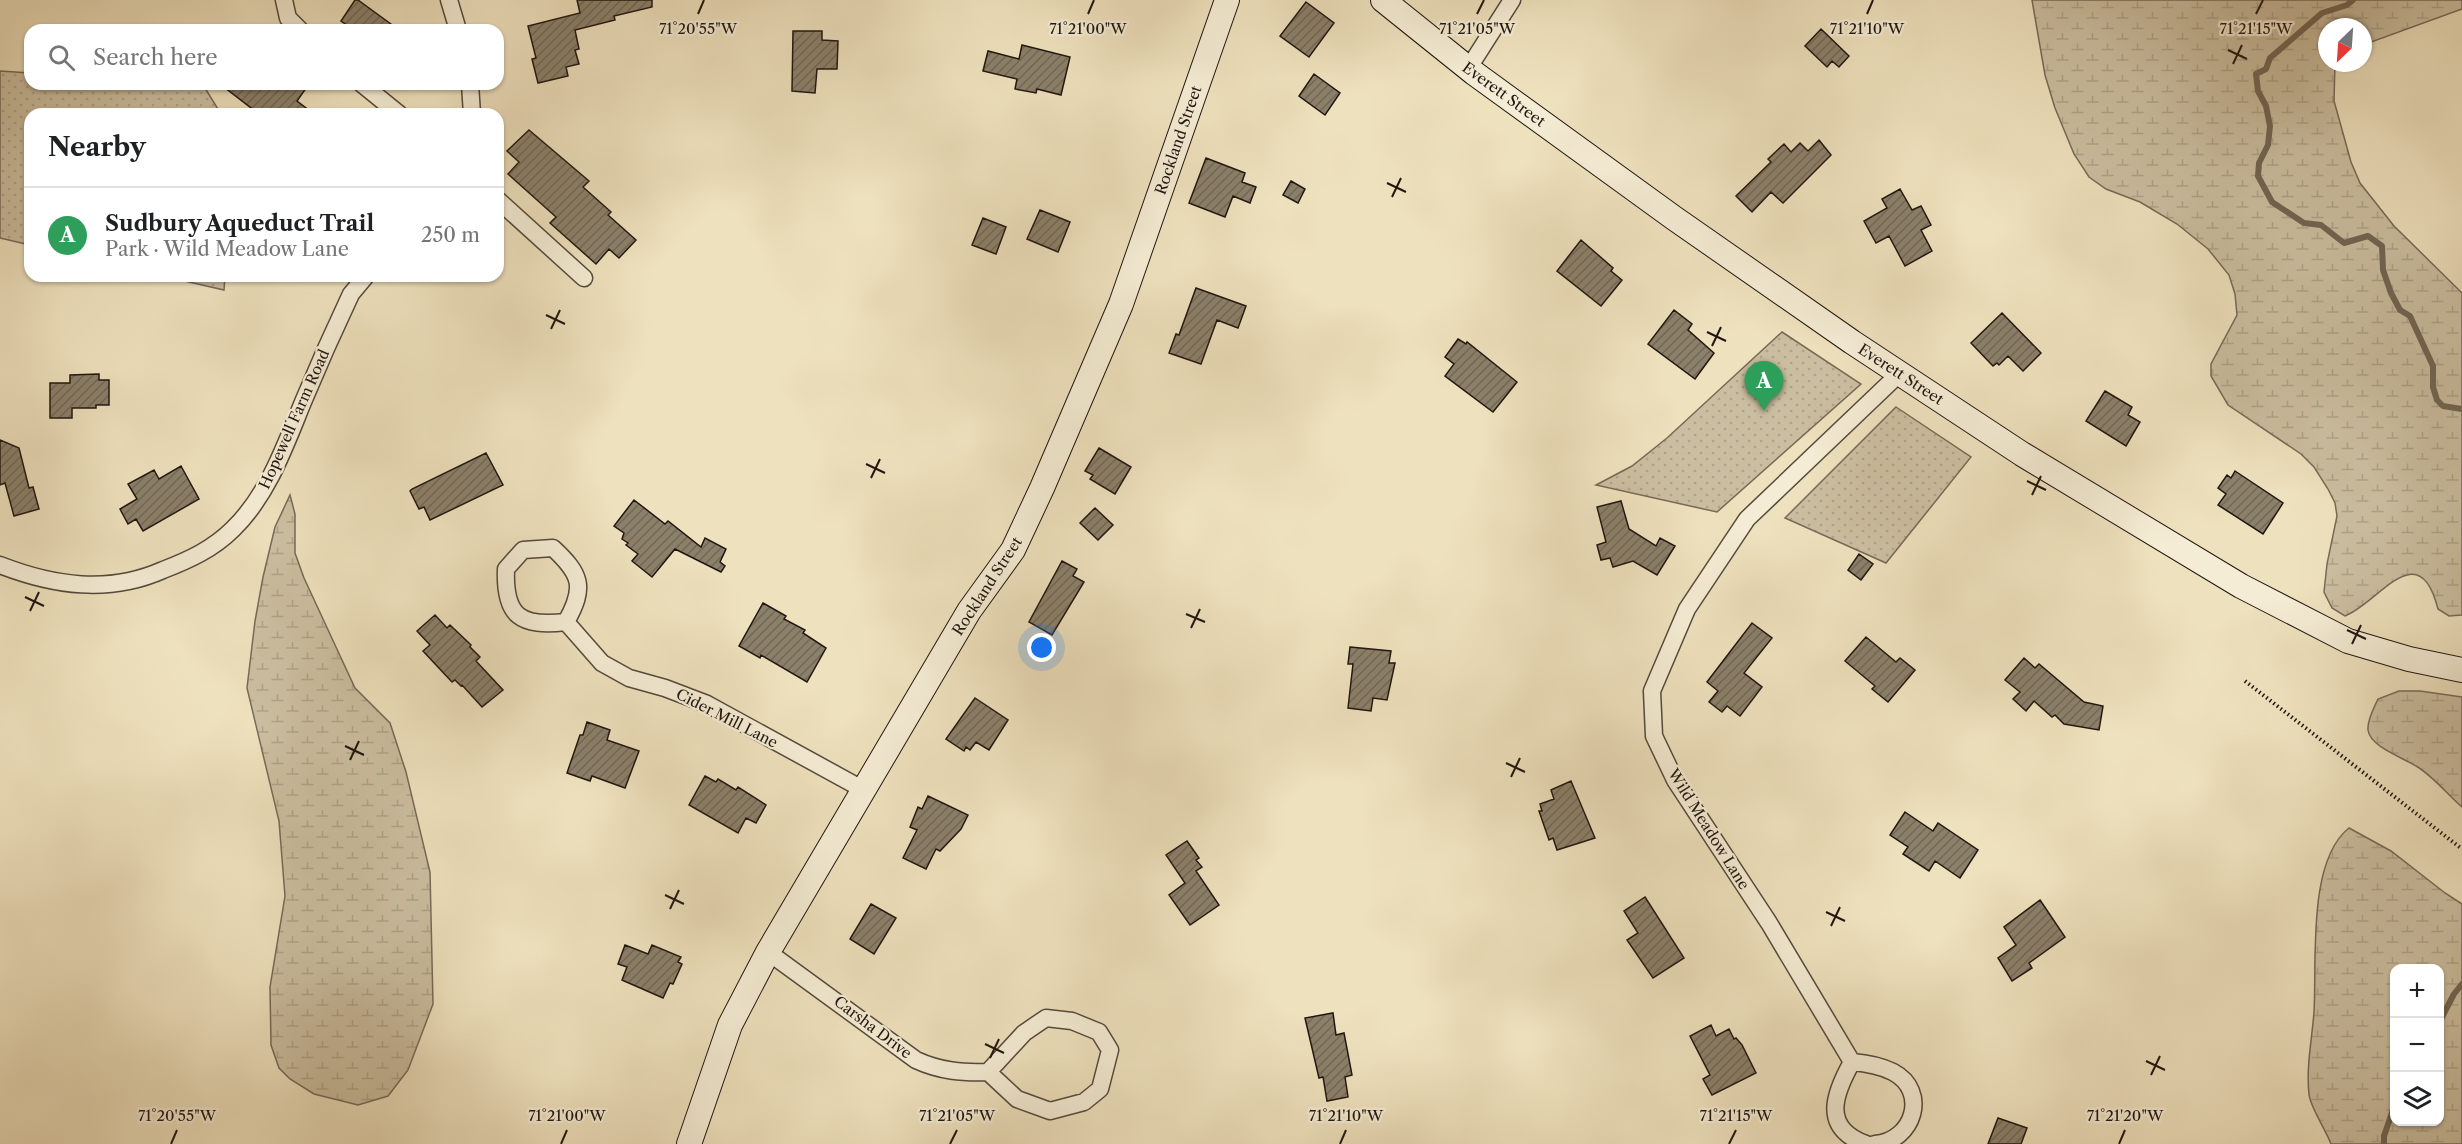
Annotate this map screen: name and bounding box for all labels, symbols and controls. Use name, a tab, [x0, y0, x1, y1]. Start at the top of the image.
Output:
north arrow	[2318, 18, 2372, 72]
text: 71°20'55"W	[659, 19, 738, 38]
text: 71°21'00"W	[1049, 19, 1127, 38]
text: 71°21'05"W	[1439, 19, 1516, 38]
text: 71°21'10"W	[1830, 19, 1905, 38]
text: 71°21'15"W	[2220, 19, 2293, 38]
search box	[24, 24, 504, 90]
icon: search	[45, 41, 78, 74]
text: Search here	[93, 44, 218, 71]
street label: Everett Street	[1459, 58, 1550, 131]
street label: Rockland Street	[1150, 82, 1206, 197]
text: Nearby	[48, 131, 146, 163]
text: Sudbury Aqueduct Trail	[105, 210, 374, 237]
text: A	[60, 223, 75, 247]
text: 250 m	[421, 223, 480, 247]
text: Park · Wild Meadow Lane	[105, 237, 349, 261]
street label: Everett Street	[1855, 339, 1948, 409]
street label: Hopewell Farm Road	[255, 346, 333, 492]
pin: A	[1744, 362, 1784, 411]
street label: Rockland Street	[948, 532, 1026, 639]
your location	[1027, 633, 1056, 662]
street label: Cider Mill Lane	[673, 684, 781, 752]
street label: Wild Meadow Lane	[1664, 764, 1754, 893]
map controls	[2390, 964, 2444, 1126]
button: +	[2390, 964, 2444, 1018]
street label: Carsha Drive	[830, 992, 916, 1062]
button: −	[2390, 1018, 2444, 1072]
button: layers	[2390, 1072, 2444, 1126]
text: 71°20'55"W	[138, 1106, 217, 1125]
text: 71°21'00"W	[528, 1106, 606, 1125]
text: 71°21'05"W	[919, 1106, 996, 1125]
text: 71°21'10"W	[1309, 1106, 1384, 1125]
text: 71°21'15"W	[1700, 1106, 1773, 1125]
text: 71°21'20"W	[2087, 1106, 2164, 1125]

